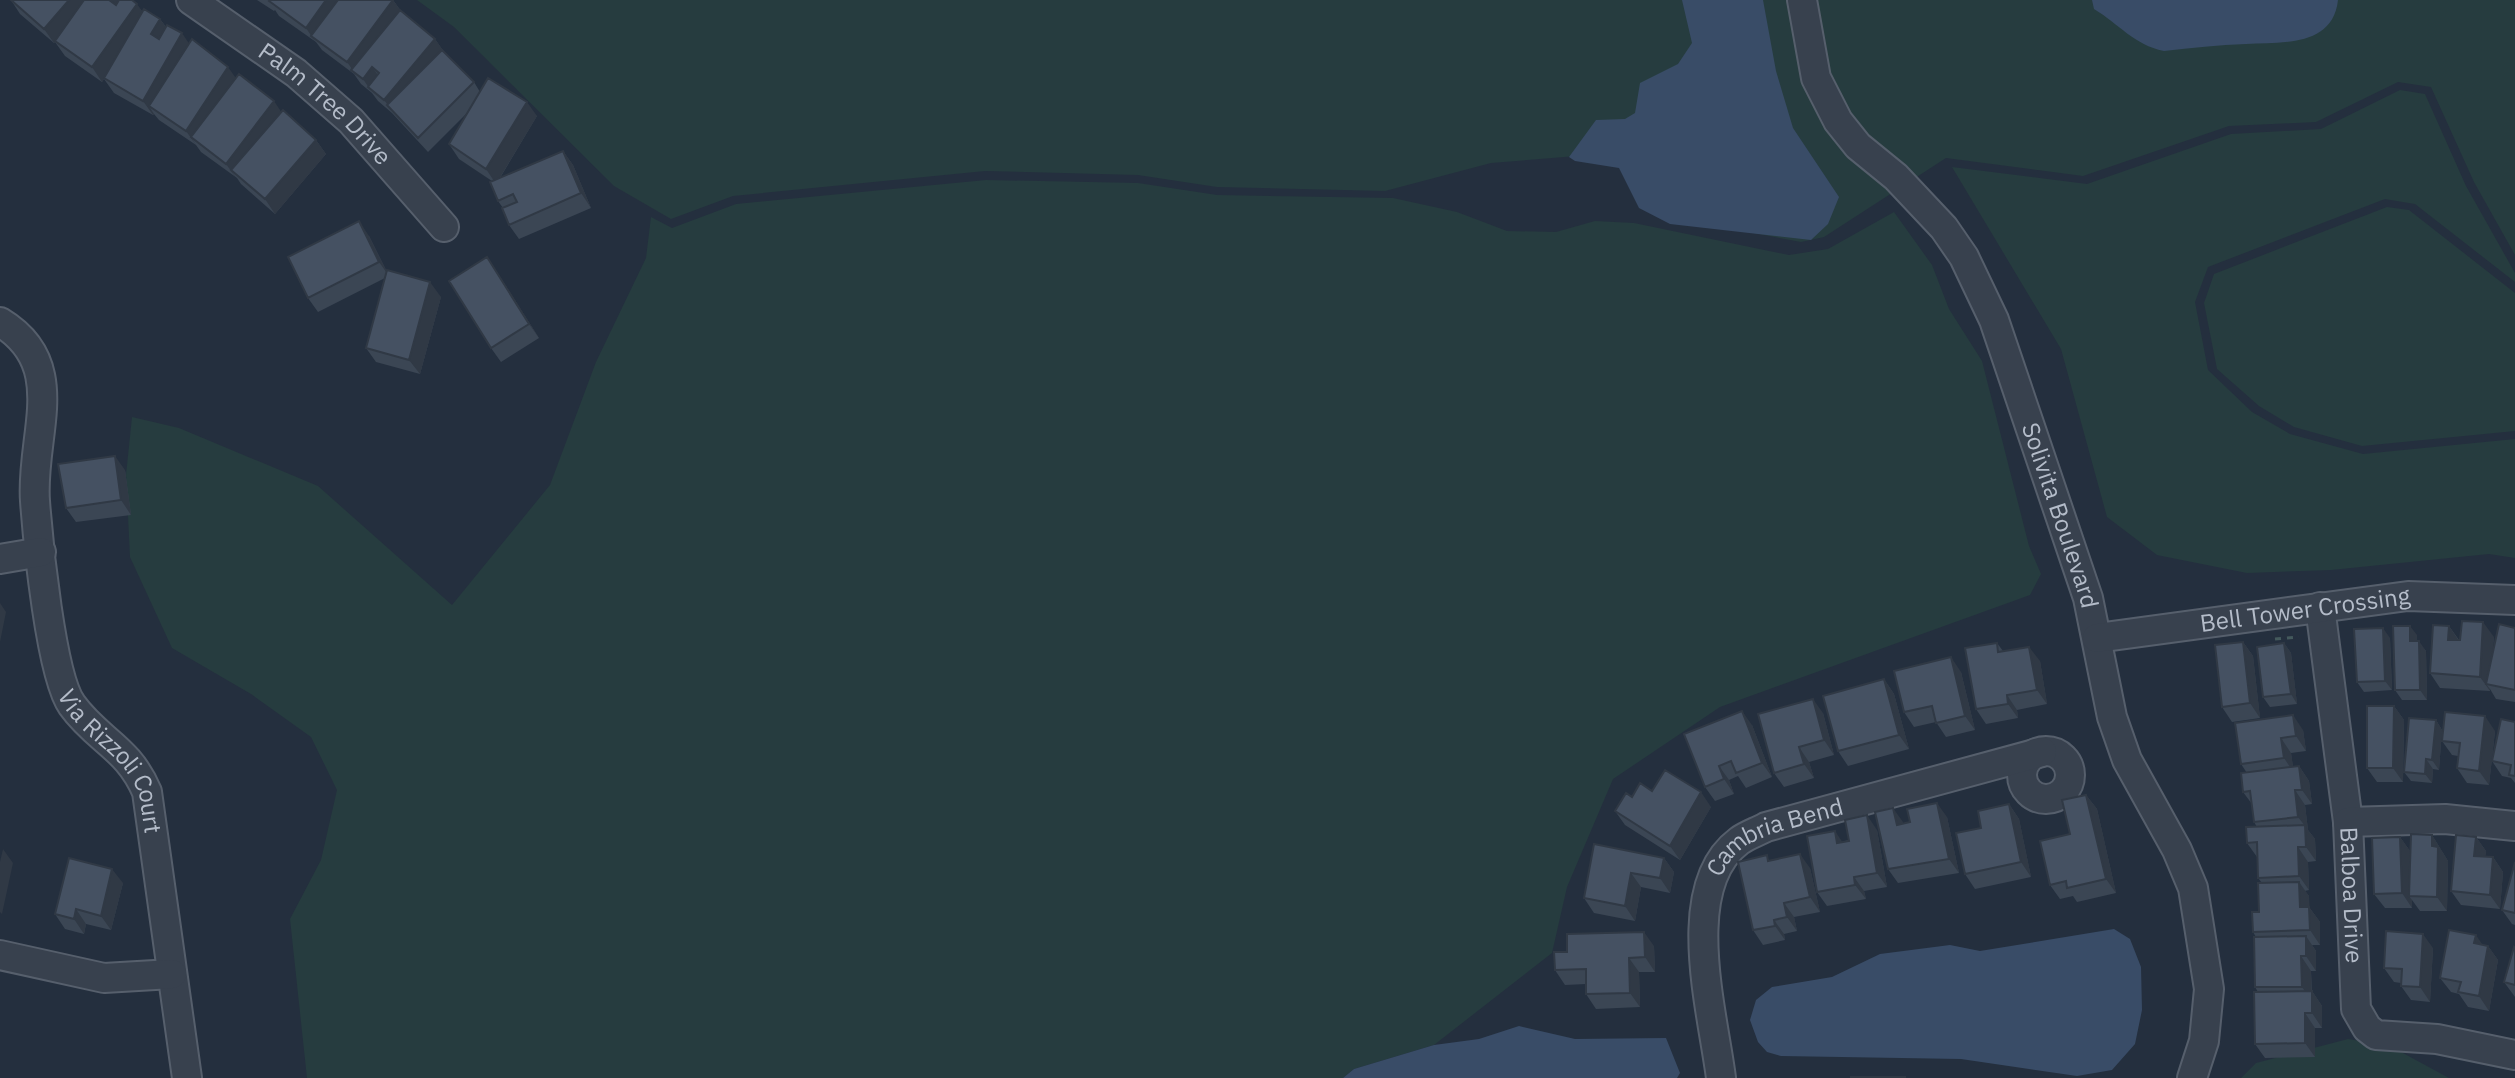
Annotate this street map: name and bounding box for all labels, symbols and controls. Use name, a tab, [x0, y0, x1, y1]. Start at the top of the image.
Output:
street label: Palm Tree Drive	[252, 35, 399, 171]
street label: Solivita Boulevard	[2015, 418, 2107, 611]
street label: Bell Tower Crossing	[2198, 579, 2412, 639]
street label: Via Rizzoli Court	[51, 684, 170, 835]
street label: Cambria Bend	[1698, 790, 1846, 881]
street label: Balboa Drive	[2333, 826, 2371, 964]

